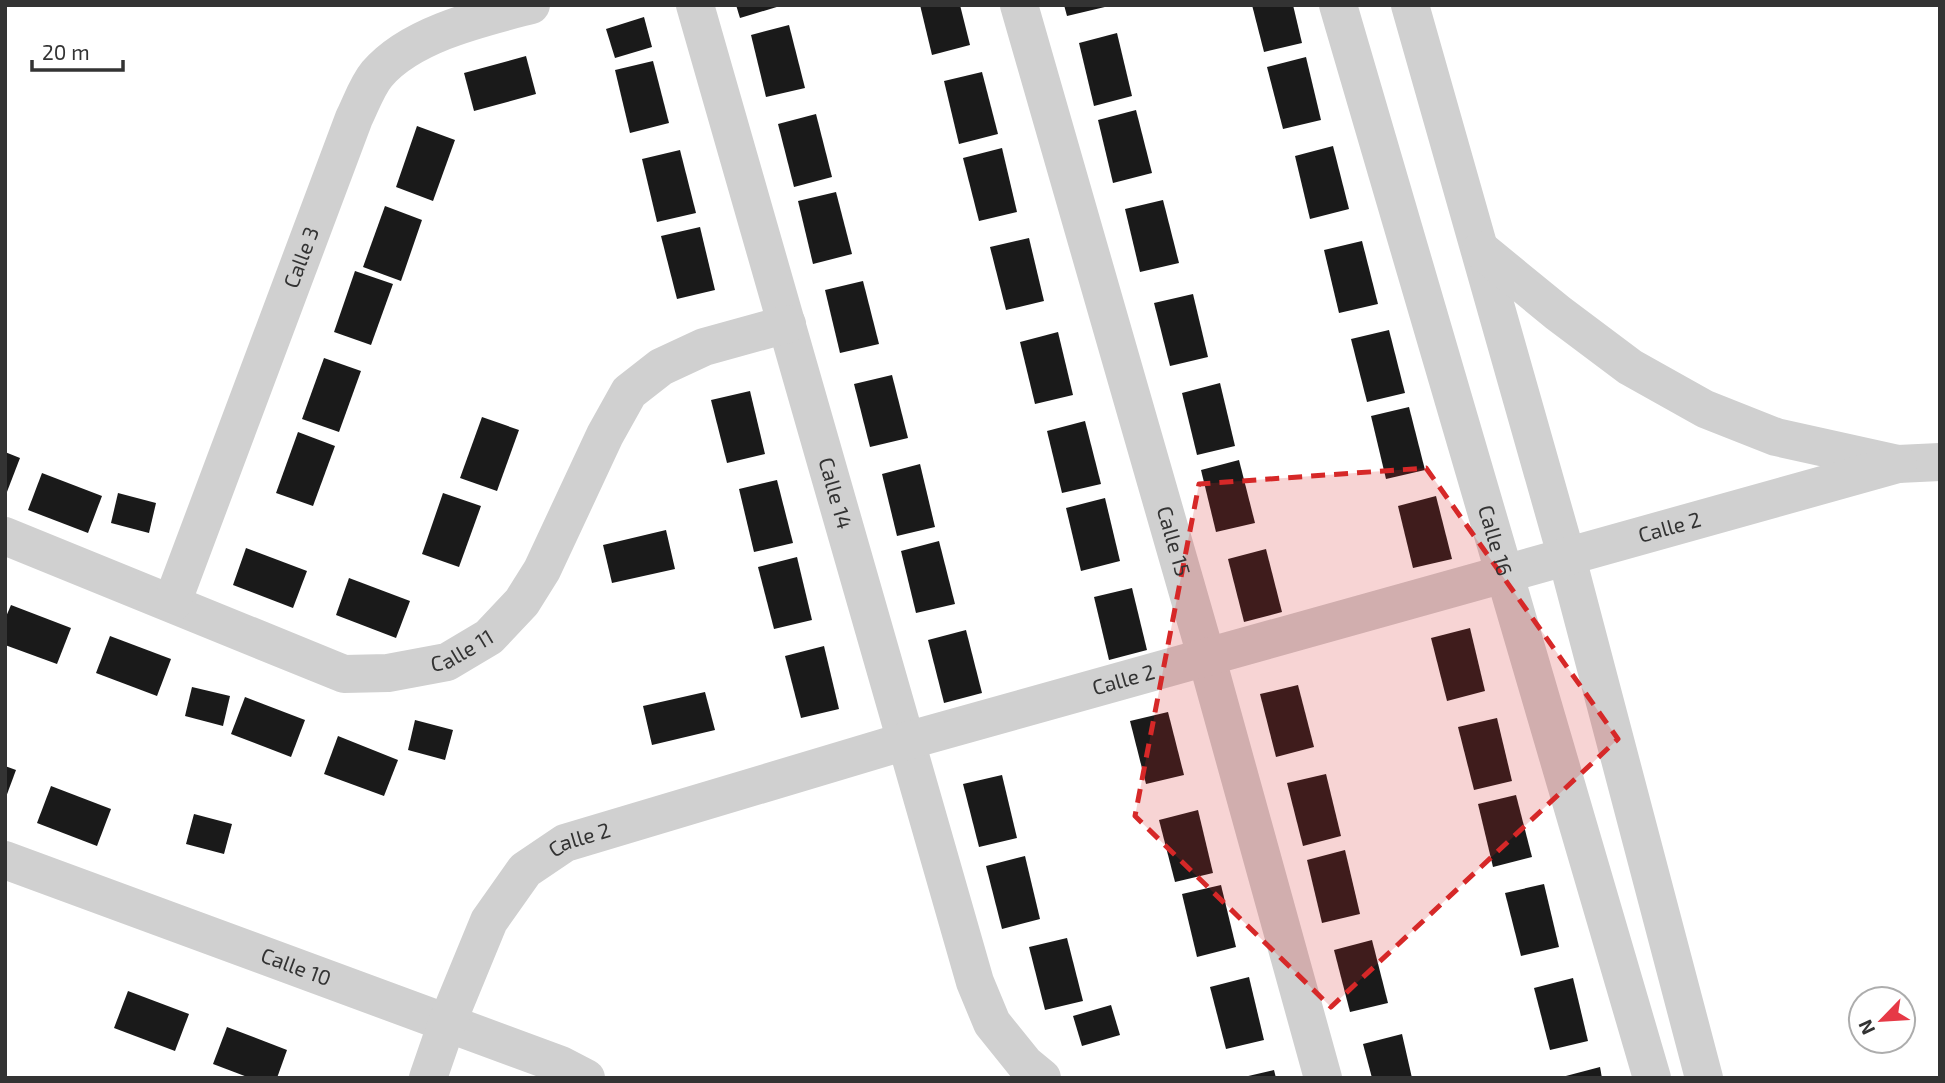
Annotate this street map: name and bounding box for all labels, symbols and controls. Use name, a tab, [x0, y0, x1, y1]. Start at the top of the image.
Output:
scale bar	[32, 28, 122, 72]
text: 20 m	[42, 39, 90, 64]
street label: Calle 3	[277, 223, 323, 291]
street label: Calle 14	[814, 454, 859, 532]
street label: Calle 16	[1474, 502, 1518, 578]
street label: Calle 15	[1153, 503, 1197, 579]
street label: Calle 2	[1635, 506, 1703, 547]
street label: Calle 11	[428, 623, 498, 676]
street label: Calle 2	[1089, 658, 1157, 699]
street label: Calle 2	[543, 816, 613, 862]
street label: Calle 10	[258, 941, 335, 990]
north arrow	[1847, 985, 1917, 1055]
text: N	[1853, 1016, 1879, 1038]

